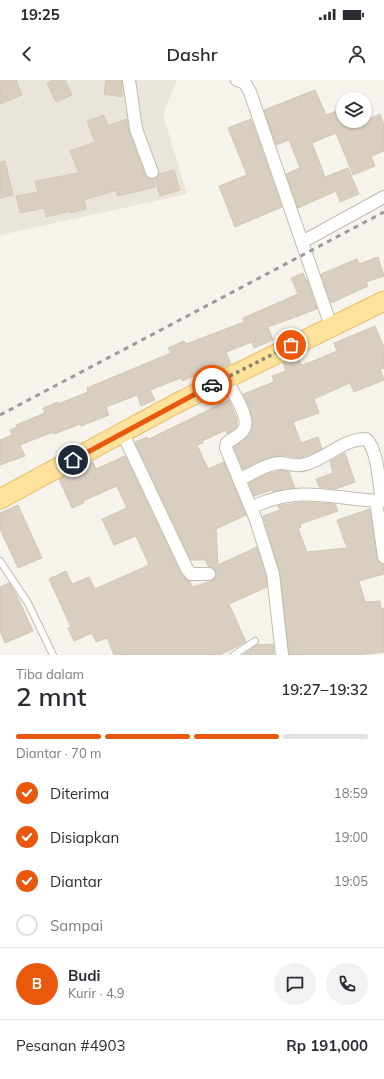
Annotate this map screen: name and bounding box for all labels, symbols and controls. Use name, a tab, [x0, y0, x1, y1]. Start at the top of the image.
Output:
text: 19:25	[20, 5, 60, 24]
icon: back	[16, 43, 38, 65]
text: Dashr	[167, 43, 217, 66]
icon: person	[346, 43, 368, 65]
map controls	[336, 92, 372, 128]
button: layers	[336, 92, 372, 128]
pin	[274, 328, 308, 362]
icon: bag	[280, 334, 302, 356]
courier	[192, 365, 232, 405]
icon: car	[201, 374, 223, 396]
pin	[56, 443, 90, 477]
icon: home	[62, 449, 84, 471]
text: Tiba dalam	[16, 666, 84, 682]
text: 2 mnt	[16, 680, 87, 713]
text: 19:27–19:32	[281, 680, 368, 699]
text: Diantar · 70 m	[16, 745, 102, 761]
icon: check	[16, 782, 38, 804]
text: Diterima	[50, 784, 109, 803]
text: 18:59	[334, 785, 368, 801]
icon: check	[16, 826, 38, 848]
text: Disiapkan	[50, 828, 119, 847]
text: 19:00	[334, 829, 368, 845]
icon: check	[16, 870, 38, 892]
text: Diantar	[50, 872, 102, 891]
text: 19:05	[334, 873, 368, 889]
text: Sampai	[50, 916, 103, 935]
button: chat	[274, 963, 316, 1005]
button: phone	[326, 963, 368, 1005]
text: Budi	[68, 966, 101, 985]
text: B	[32, 974, 42, 993]
text: Kurir · 4.9	[68, 985, 125, 1001]
text: Pesanan #4903	[16, 1036, 126, 1055]
text: Rp 191,000	[286, 1036, 368, 1055]

